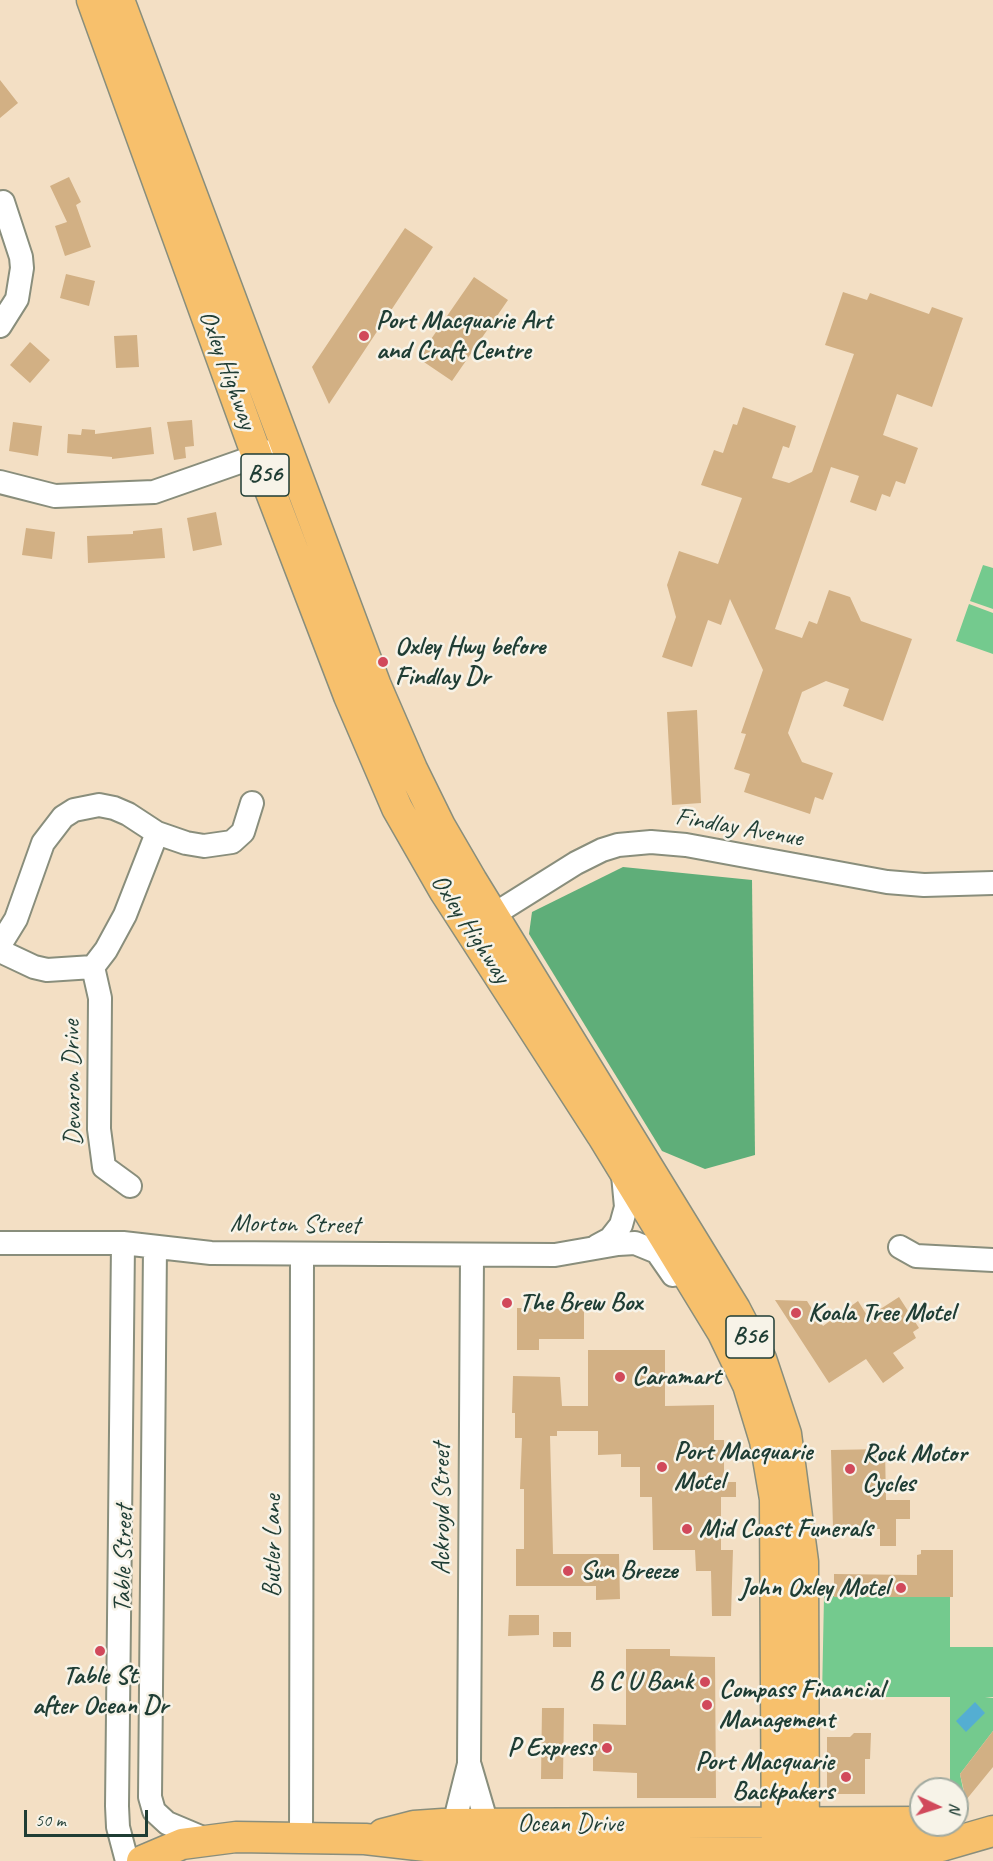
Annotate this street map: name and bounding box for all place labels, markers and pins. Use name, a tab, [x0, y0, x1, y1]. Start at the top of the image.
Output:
place label: Port Macquarie Art and Craft Centre	[376, 305, 552, 366]
marker: Port Macquarie Art and Craft Centre	[357, 329, 371, 343]
place label: Oxley Hwy before Findlay Dr	[395, 631, 545, 692]
marker: Oxley Hwy before Findlay Dr	[376, 655, 390, 669]
place label: The Brew Box	[519, 1287, 642, 1319]
marker: The Brew Box	[500, 1296, 514, 1310]
place label: Koala Tree Motel	[808, 1297, 955, 1329]
marker: Koala Tree Motel	[789, 1306, 803, 1320]
place label: Caramart	[632, 1361, 721, 1393]
marker: Caramart	[613, 1370, 627, 1384]
place label: Port Macquarie Motel	[674, 1436, 813, 1498]
place label: Rock Motor Cycles	[862, 1438, 967, 1500]
marker: Port Macquarie Motel	[655, 1460, 669, 1474]
marker: Rock Motor Cycles	[843, 1462, 857, 1476]
place label: Mid Coast Funerals	[699, 1513, 873, 1545]
marker: Mid Coast Funerals	[680, 1522, 694, 1536]
place label: Sun Breeze	[580, 1555, 677, 1587]
marker: Sun Breeze	[561, 1564, 575, 1578]
place label: John Oxley Motel	[740, 1572, 889, 1604]
marker: John Oxley Motel	[894, 1581, 908, 1595]
marker: Table St after Ocean Dr	[93, 1644, 107, 1658]
place label: Table St after Ocean Dr	[32, 1660, 168, 1721]
place label: B C U Bank	[589, 1666, 693, 1698]
place label: Compass Financial Management	[719, 1674, 884, 1736]
marker: B C U Bank	[698, 1675, 712, 1689]
marker: Compass Financial Management	[700, 1698, 714, 1712]
place label: P Express	[507, 1732, 595, 1764]
marker: P Express	[600, 1741, 614, 1755]
place label: Port Macquarie Backpakers	[695, 1746, 834, 1808]
marker: Port Macquarie Backpakers	[839, 1770, 853, 1784]

